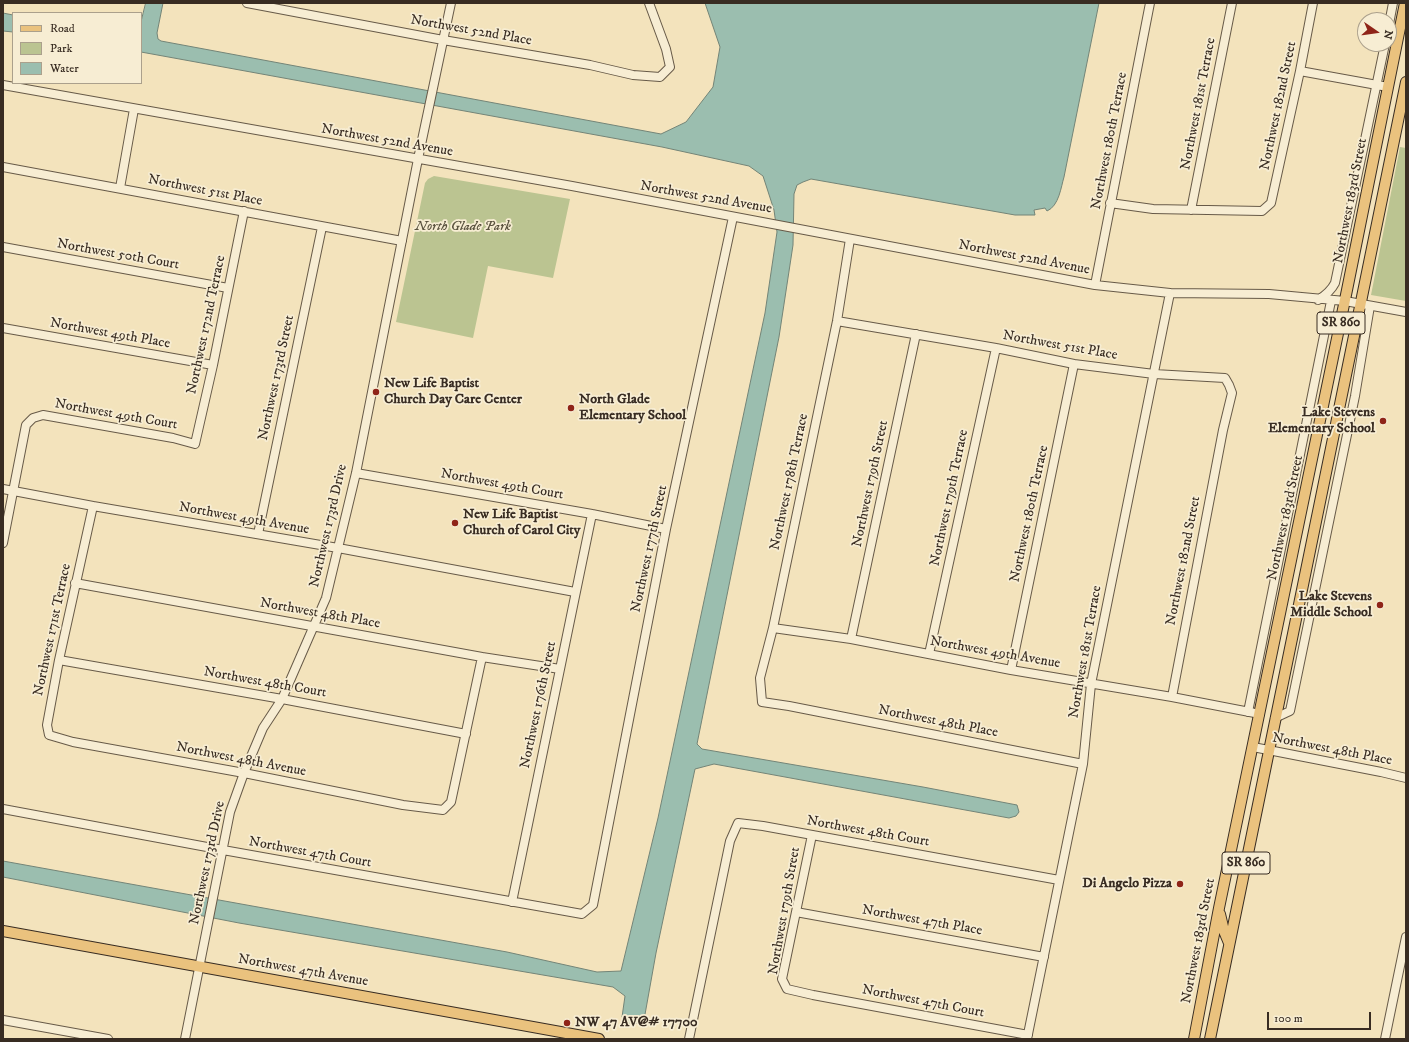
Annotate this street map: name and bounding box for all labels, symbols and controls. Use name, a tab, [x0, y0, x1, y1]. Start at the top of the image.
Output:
legend	[12, 12, 142, 84]
street label: Northwest 52nd Place	[409, 12, 533, 50]
north arrow	[1357, 12, 1397, 52]
text: Road	[50, 21, 75, 36]
text: N	[1380, 28, 1396, 40]
street label: Northwest 181st Terrace	[1178, 36, 1220, 172]
street label: Northwest 182nd Street	[1257, 40, 1301, 172]
text: Park	[50, 41, 72, 56]
text: Water	[50, 61, 79, 76]
street label: Northwest 180th Terrace	[1088, 71, 1132, 211]
street label: Northwest 52nd Avenue	[320, 121, 454, 161]
street label: Northwest 183rd Street	[1331, 137, 1371, 265]
street label: Northwest 51st Place	[146, 172, 264, 210]
street label: Northwest 52nd Avenue	[639, 178, 773, 218]
park label: North Glade Park	[415, 219, 511, 235]
street label: Northwest 50th Court	[56, 236, 180, 274]
street label: Northwest 52nd Avenue	[957, 237, 1091, 279]
street label: Northwest 172nd Terrace	[184, 254, 230, 396]
road number: SR 860	[1317, 312, 1365, 334]
street label: Northwest 173rd Street	[255, 314, 299, 442]
street label: Northwest 49th Place	[49, 315, 171, 353]
street label: Northwest 51st Place	[1001, 328, 1119, 364]
place label: New Life Baptist Church Day Care Center	[384, 376, 522, 408]
marker: New Life Baptist Church Day Care Center	[371, 387, 381, 397]
place label: North Glade Elementary School	[579, 392, 686, 424]
street label: Northwest 49th Court	[53, 396, 179, 434]
marker: North Glade Elementary School	[566, 403, 576, 413]
place label: Lake Stevens Elementary School	[1268, 405, 1375, 438]
street label: Northwest 178th Terrace	[767, 412, 813, 552]
marker: Lake Stevens Elementary School	[1378, 416, 1388, 426]
street label: Northwest 179th Street	[849, 419, 893, 549]
street label: Northwest 179th Terrace	[927, 428, 973, 568]
street label: Northwest 180th Terrace	[1007, 444, 1053, 584]
street label: Northwest 183rd Street	[1265, 454, 1307, 582]
street label: Northwest 173rd Drive	[307, 463, 351, 589]
street label: Northwest 49th Court	[439, 466, 565, 504]
street label: Northwest 177th Street	[628, 484, 672, 614]
street label: Northwest 182nd Street	[1163, 495, 1205, 627]
street label: Northwest 49th Avenue	[178, 499, 310, 539]
place label: New Life Baptist Church of Carol City	[463, 507, 580, 540]
marker: New Life Baptist Church of Carol City	[450, 518, 460, 528]
street label: Northwest 171st Terrace	[31, 562, 75, 698]
street label: Northwest 181st Terrace	[1066, 584, 1106, 720]
place label: Lake Stevens Middle School	[1290, 589, 1372, 622]
street label: Northwest 48th Place	[259, 595, 381, 633]
marker: Lake Stevens Middle School	[1375, 600, 1385, 610]
street label: Northwest 49th Avenue	[929, 633, 1061, 673]
street label: Northwest 176th Street	[517, 640, 561, 770]
street label: Northwest 48th Court	[202, 664, 328, 702]
street label: Northwest 48th Place	[877, 702, 999, 742]
street label: Northwest 48th Place	[1271, 730, 1393, 770]
street label: Northwest 48th Avenue	[175, 739, 307, 781]
street label: Northwest 173rd Drive	[187, 800, 229, 926]
street label: Northwest 48th Court	[805, 813, 931, 851]
street label: Northwest 47th Court	[247, 834, 373, 872]
street label: Northwest 179th Street	[766, 846, 804, 976]
road number: SR 860	[1222, 852, 1270, 874]
place label: Di Angelo Pizza	[1082, 876, 1172, 892]
street label: Northwest 183rd Street	[1179, 877, 1219, 1005]
marker: Di Angelo Pizza	[1175, 879, 1185, 889]
street label: Northwest 47th Place	[861, 902, 983, 940]
street label: Northwest 47th Avenue	[237, 951, 369, 991]
street label: Northwest 47th Court	[860, 982, 986, 1022]
scale bar	[1269, 1004, 1373, 1030]
text: 100 m	[1274, 1011, 1303, 1026]
place label: NW 47 AV@# 17700	[575, 1015, 697, 1031]
marker: NW 47 AV@# 17700	[562, 1018, 572, 1028]

